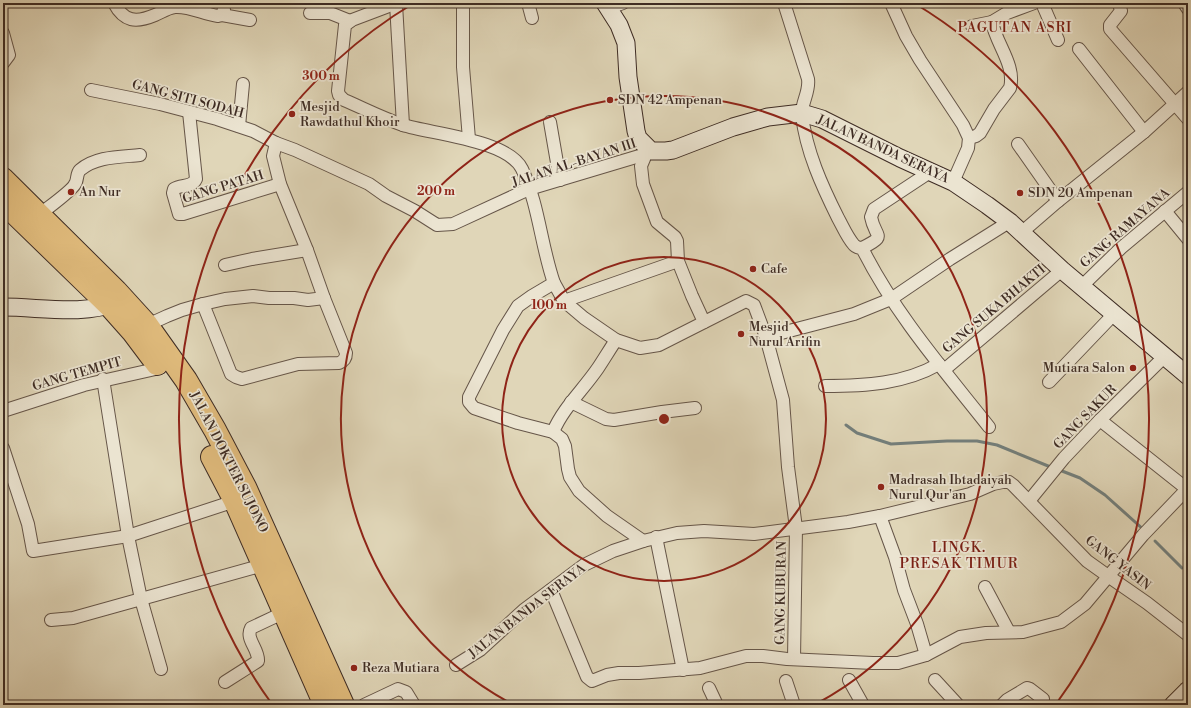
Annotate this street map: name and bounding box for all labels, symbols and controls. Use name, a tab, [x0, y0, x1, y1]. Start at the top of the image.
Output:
district label: PAGUTAN ASRI	[958, 19, 1072, 37]
text: 300 m	[302, 69, 340, 84]
street label: GANG SITI SODAH	[130, 76, 246, 122]
place label: SDN 42 Ampenan	[618, 92, 722, 108]
marker: SDN 42 Ampenan	[605, 95, 615, 105]
place label: Mesjid Rawdathul Khoir	[300, 99, 400, 130]
marker: Mesjid Rawdathul Khoir	[287, 109, 297, 119]
street label: JALAN BANDA SERAYA	[813, 111, 953, 187]
street label: JALAN AL-BAYAN III	[509, 135, 638, 191]
street label: GANG PATAH	[180, 167, 266, 207]
place label: An Nur	[78, 184, 121, 200]
text: 200 m	[417, 184, 455, 199]
street label: GANG RAMAYANA	[1077, 184, 1174, 271]
place label: SDN 20 Ampenan	[1028, 185, 1133, 201]
marker: An Nur	[66, 187, 76, 197]
marker: SDN 20 Ampenan	[1015, 188, 1025, 198]
place label: Cafe	[761, 261, 788, 277]
street label: GANG SUKA BHAKTI	[939, 261, 1049, 357]
marker: Cafe	[748, 264, 758, 274]
text: 100 m	[531, 298, 567, 313]
place label: Mesjid Nurul Arifin	[749, 319, 821, 350]
marker: Mesjid Nurul Arifin	[736, 329, 746, 339]
street label: GANG TEMPIT	[30, 354, 124, 394]
place label: Mutiara Salon	[1043, 360, 1125, 376]
marker: Mutiara Salon	[1128, 363, 1138, 373]
street label: GANG SAKUR	[1050, 381, 1120, 453]
street label: JALAN DOKTER SUJONO	[186, 388, 272, 536]
centre of rings	[657, 412, 671, 426]
place label: Madrasah Ibtadaiyah Nurul Qur'an	[889, 472, 1012, 503]
marker: Madrasah Ibtadaiyah Nurul Qur'an	[876, 482, 886, 492]
street label: GANG YASIN	[1082, 532, 1154, 594]
district label: LINGK. PRESAK TIMUR	[899, 539, 1019, 573]
street label: GANG KUBURAN	[772, 541, 790, 645]
street label: JALAN BANDA SERAYA	[464, 560, 590, 662]
place label: Reza Mutiara	[362, 660, 440, 676]
marker: Reza Mutiara	[349, 663, 359, 673]

